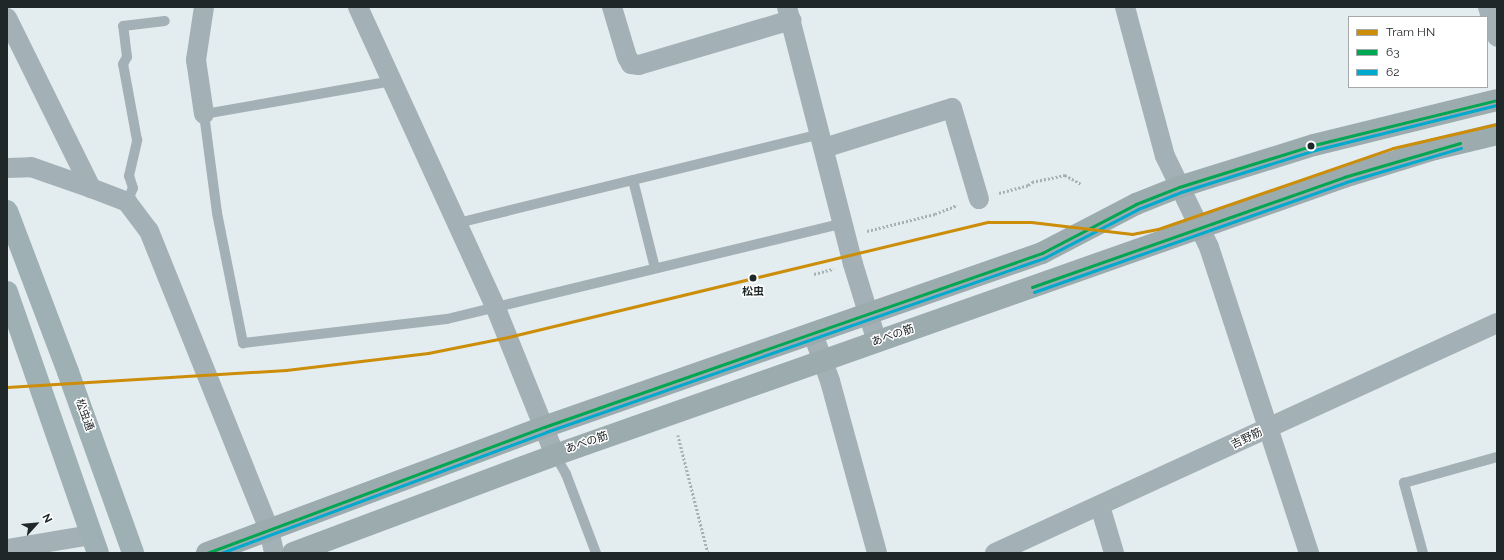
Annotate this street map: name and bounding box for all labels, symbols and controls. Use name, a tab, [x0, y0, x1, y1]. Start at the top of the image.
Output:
legend	[1348, 16, 1488, 88]
text: Tram HN	[1386, 25, 1435, 39]
text: 63	[1386, 45, 1400, 59]
text: 62	[1386, 65, 1400, 79]
unlabelled marker	[1306, 141, 1316, 151]
marker: 松虫	[747, 272, 759, 284]
place label: 松虫	[742, 285, 764, 299]
street label: あべの筋	[870, 323, 916, 349]
street label: 松虫通	[72, 397, 96, 433]
street label: 吉野筋	[1229, 426, 1265, 452]
street label: あべの筋	[564, 430, 610, 456]
north arrow	[16, 504, 56, 544]
text: N	[39, 512, 55, 525]

